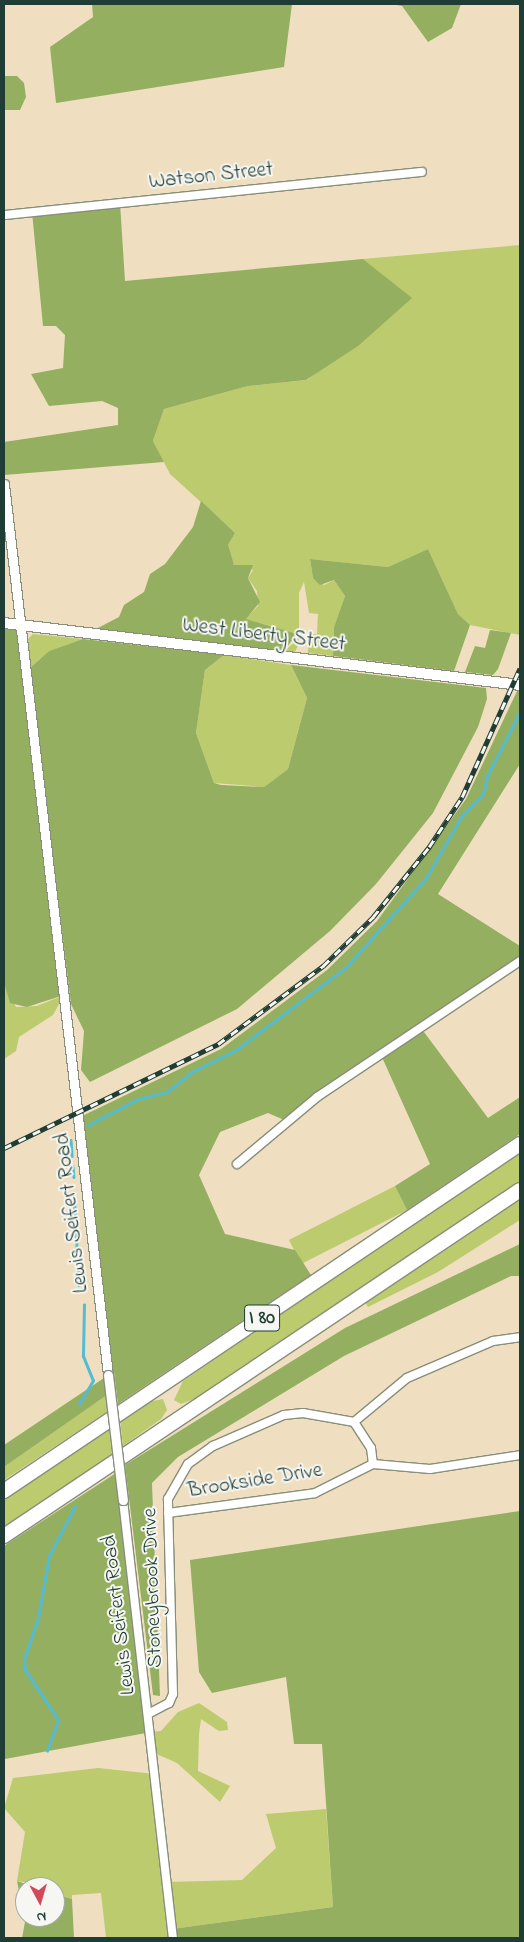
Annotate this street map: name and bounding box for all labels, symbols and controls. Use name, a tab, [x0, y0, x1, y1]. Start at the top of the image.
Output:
street label: Watson Street	[148, 157, 274, 195]
street label: West Liberty Street	[181, 612, 347, 658]
street label: Lewis Seifert Road	[50, 1132, 94, 1294]
road number: I 80	[243, 1300, 281, 1336]
street label: Brookside Drive	[186, 1458, 324, 1504]
street label: Stoneybrook Drive	[138, 1508, 168, 1668]
street label: Lewis Seifert Road	[97, 1534, 141, 1696]
north arrow	[15, 1877, 65, 1927]
text: N	[36, 1905, 47, 1927]

